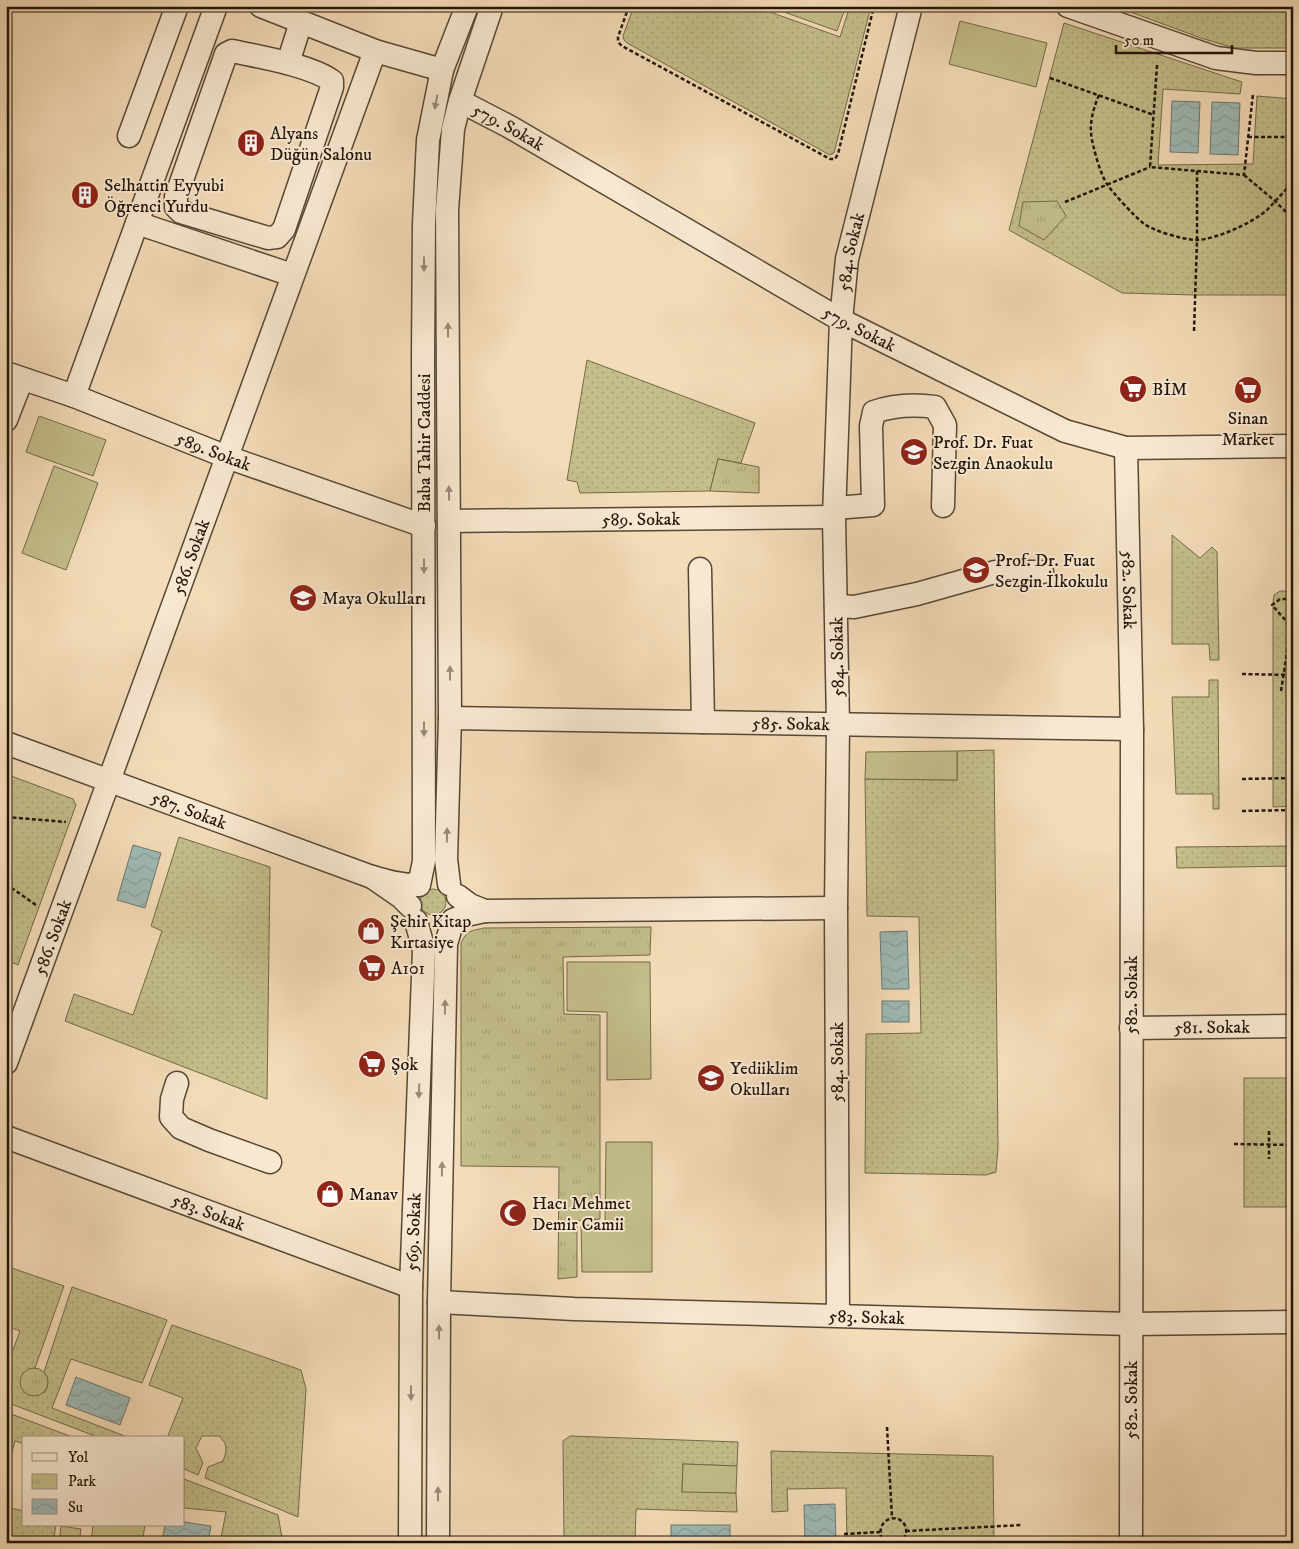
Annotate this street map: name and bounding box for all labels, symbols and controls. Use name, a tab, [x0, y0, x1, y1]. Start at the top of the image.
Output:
scale bar	[1116, 22, 1233, 54]
text: 50 m	[1124, 31, 1154, 50]
one-way arrow	[431, 94, 439, 110]
street label: 579. Sokak	[468, 99, 548, 157]
place label: Alyans Düğün Salonu	[270, 123, 372, 166]
building icon: Alyans Düğün Salonu	[236, 128, 266, 158]
place label: Selhattin Eyyubi Öğrenci Yurdu	[104, 175, 224, 218]
building icon: Selhattin Eyyubi Öğrenci Yurdu	[70, 180, 100, 210]
street label: 584. Sokak	[834, 210, 870, 293]
one-way arrow	[420, 256, 428, 272]
street label: 579. Sokak	[818, 302, 899, 357]
one-way arrow	[444, 322, 452, 338]
street label: Baba Tahir Caddesi	[414, 374, 436, 512]
supermarket icon: BİM	[1118, 374, 1148, 404]
supermarket icon: Sinan Market	[1233, 375, 1263, 405]
place label: BİM	[1152, 378, 1187, 401]
place label: Sinan Market	[1222, 408, 1275, 451]
street label: 589. Sokak	[173, 428, 254, 477]
place label: Prof. Dr. Fuat Sezgin Anaokulu	[933, 432, 1053, 475]
school or university icon: Prof. Dr. Fuat Sezgin Anaokulu	[899, 437, 929, 467]
one-way arrow	[445, 484, 453, 500]
street label: 589. Sokak	[602, 509, 681, 531]
street label: 586. Sokak	[168, 516, 215, 598]
place label: Prof. Dr. Fuat Sezgin İlkokulu	[995, 550, 1109, 593]
street label: 582. Sokak	[1116, 550, 1140, 630]
school or university icon: Prof. Dr. Fuat Sezgin İlkokulu	[961, 555, 991, 585]
one-way arrow	[420, 558, 428, 574]
school or university icon: Maya Okulları	[288, 583, 318, 613]
place label: Maya Okulları	[322, 588, 426, 610]
street label: 584. Sokak	[826, 616, 850, 697]
one-way arrow	[446, 664, 454, 680]
street label: 585. Sokak	[752, 713, 830, 736]
one-way arrow	[420, 721, 428, 737]
street label: 587. Sokak	[148, 787, 230, 835]
one-way arrow	[443, 827, 451, 843]
street label: 586. Sokak	[29, 897, 77, 978]
place label: Şehir Kitap Kırtasiye	[390, 911, 471, 954]
shop icon: Şehir Kitap Kırtasiye	[356, 916, 386, 946]
supermarket icon: A101	[357, 953, 387, 983]
street label: 582. Sokak	[1121, 956, 1143, 1034]
place label: A101	[391, 958, 425, 980]
one-way arrow	[441, 998, 449, 1014]
street label: 581. Sokak	[1174, 1017, 1250, 1039]
street label: 584. Sokak	[827, 1022, 849, 1102]
supermarket icon: Şok	[357, 1049, 387, 1079]
place label: Şok	[391, 1054, 418, 1076]
place label: Yediiklim Okulları	[730, 1058, 798, 1101]
school or university icon: Yediiklim Okulları	[696, 1063, 726, 1093]
one-way arrow	[414, 1083, 422, 1099]
one-way arrow	[438, 1161, 446, 1177]
shop icon: Manav	[315, 1179, 345, 1209]
place label: Manav	[349, 1184, 398, 1206]
street label: 583. Sokak	[169, 1189, 248, 1237]
street label: 569. Sokak	[402, 1192, 427, 1272]
place label: Hacı Mehmet Demir Camii	[532, 1193, 631, 1236]
mosque icon: Hacı Mehmet Demir Camii	[498, 1198, 528, 1228]
street label: 583. Sokak	[828, 1306, 905, 1330]
one-way arrow	[435, 1323, 443, 1339]
street label: 582. Sokak	[1121, 1361, 1143, 1439]
one-way arrow	[407, 1386, 415, 1402]
legend	[22, 1436, 185, 1526]
text: Yol	[68, 1448, 89, 1467]
text: Park	[68, 1472, 97, 1491]
one-way arrow	[434, 1486, 442, 1502]
text: Su	[68, 1498, 83, 1517]

